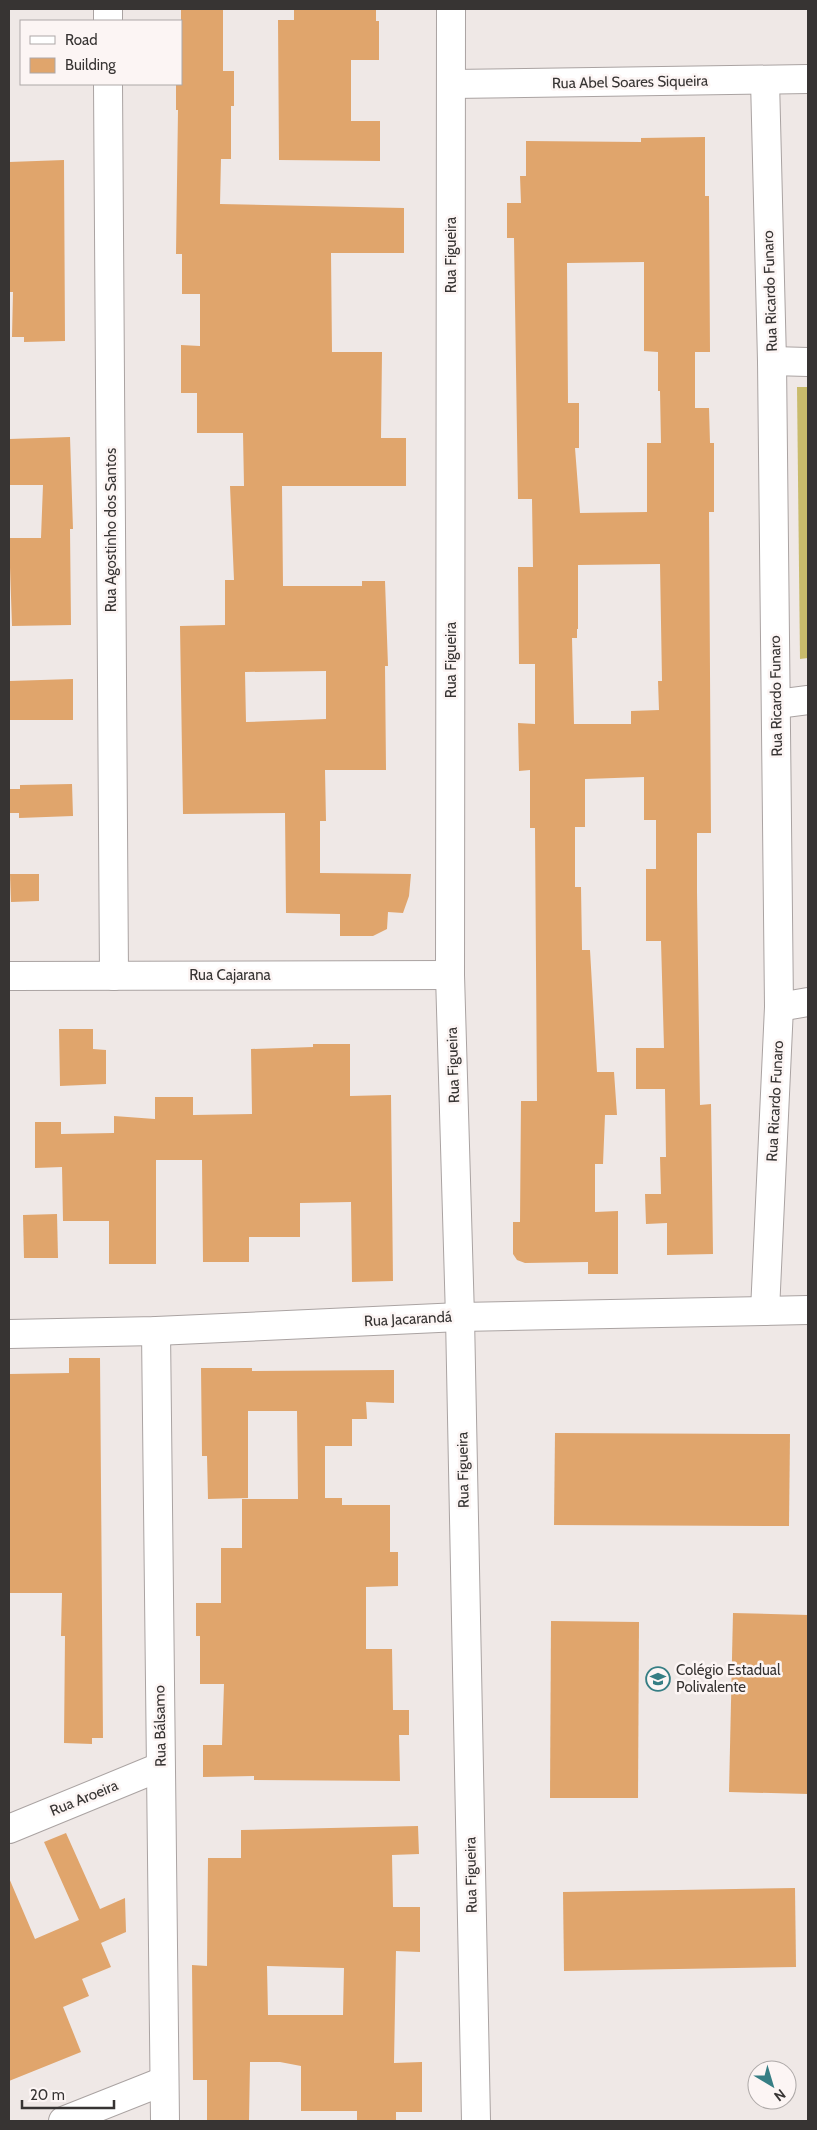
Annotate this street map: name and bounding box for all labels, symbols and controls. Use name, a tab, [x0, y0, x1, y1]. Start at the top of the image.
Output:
legend	[20, 20, 182, 85]
text: Road	[65, 31, 98, 49]
text: Building	[65, 56, 116, 74]
street label: Rua Abel Soares Siqueira	[552, 72, 709, 92]
street label: Rua Figueira	[442, 216, 460, 293]
street label: Rua Ricardo Funaro	[759, 230, 781, 352]
street label: Rua Agostinho dos Santos	[102, 448, 120, 612]
street label: Rua Figueira	[442, 621, 460, 698]
street label: Rua Ricardo Funaro	[766, 635, 786, 757]
street label: Rua Cajarana	[189, 966, 272, 984]
street label: Rua Figueira	[443, 1026, 463, 1103]
street label: Rua Ricardo Funaro	[763, 1040, 787, 1162]
street label: Rua Jacarandá	[364, 1308, 453, 1330]
street label: Rua Figueira	[453, 1431, 473, 1508]
place label: Colégio Estadual Polivalente	[676, 1661, 781, 1696]
school or university icon: Colégio Estadual Polivalente	[645, 1666, 671, 1692]
street label: Rua Bálsamo	[150, 1685, 170, 1767]
street label: Rua Aroeira	[47, 1776, 122, 1820]
street label: Rua Figueira	[461, 1836, 481, 1913]
north arrow	[747, 2060, 797, 2110]
scale bar	[22, 2078, 115, 2110]
text: N	[771, 2085, 789, 2105]
text: 20 m	[30, 2086, 65, 2104]

